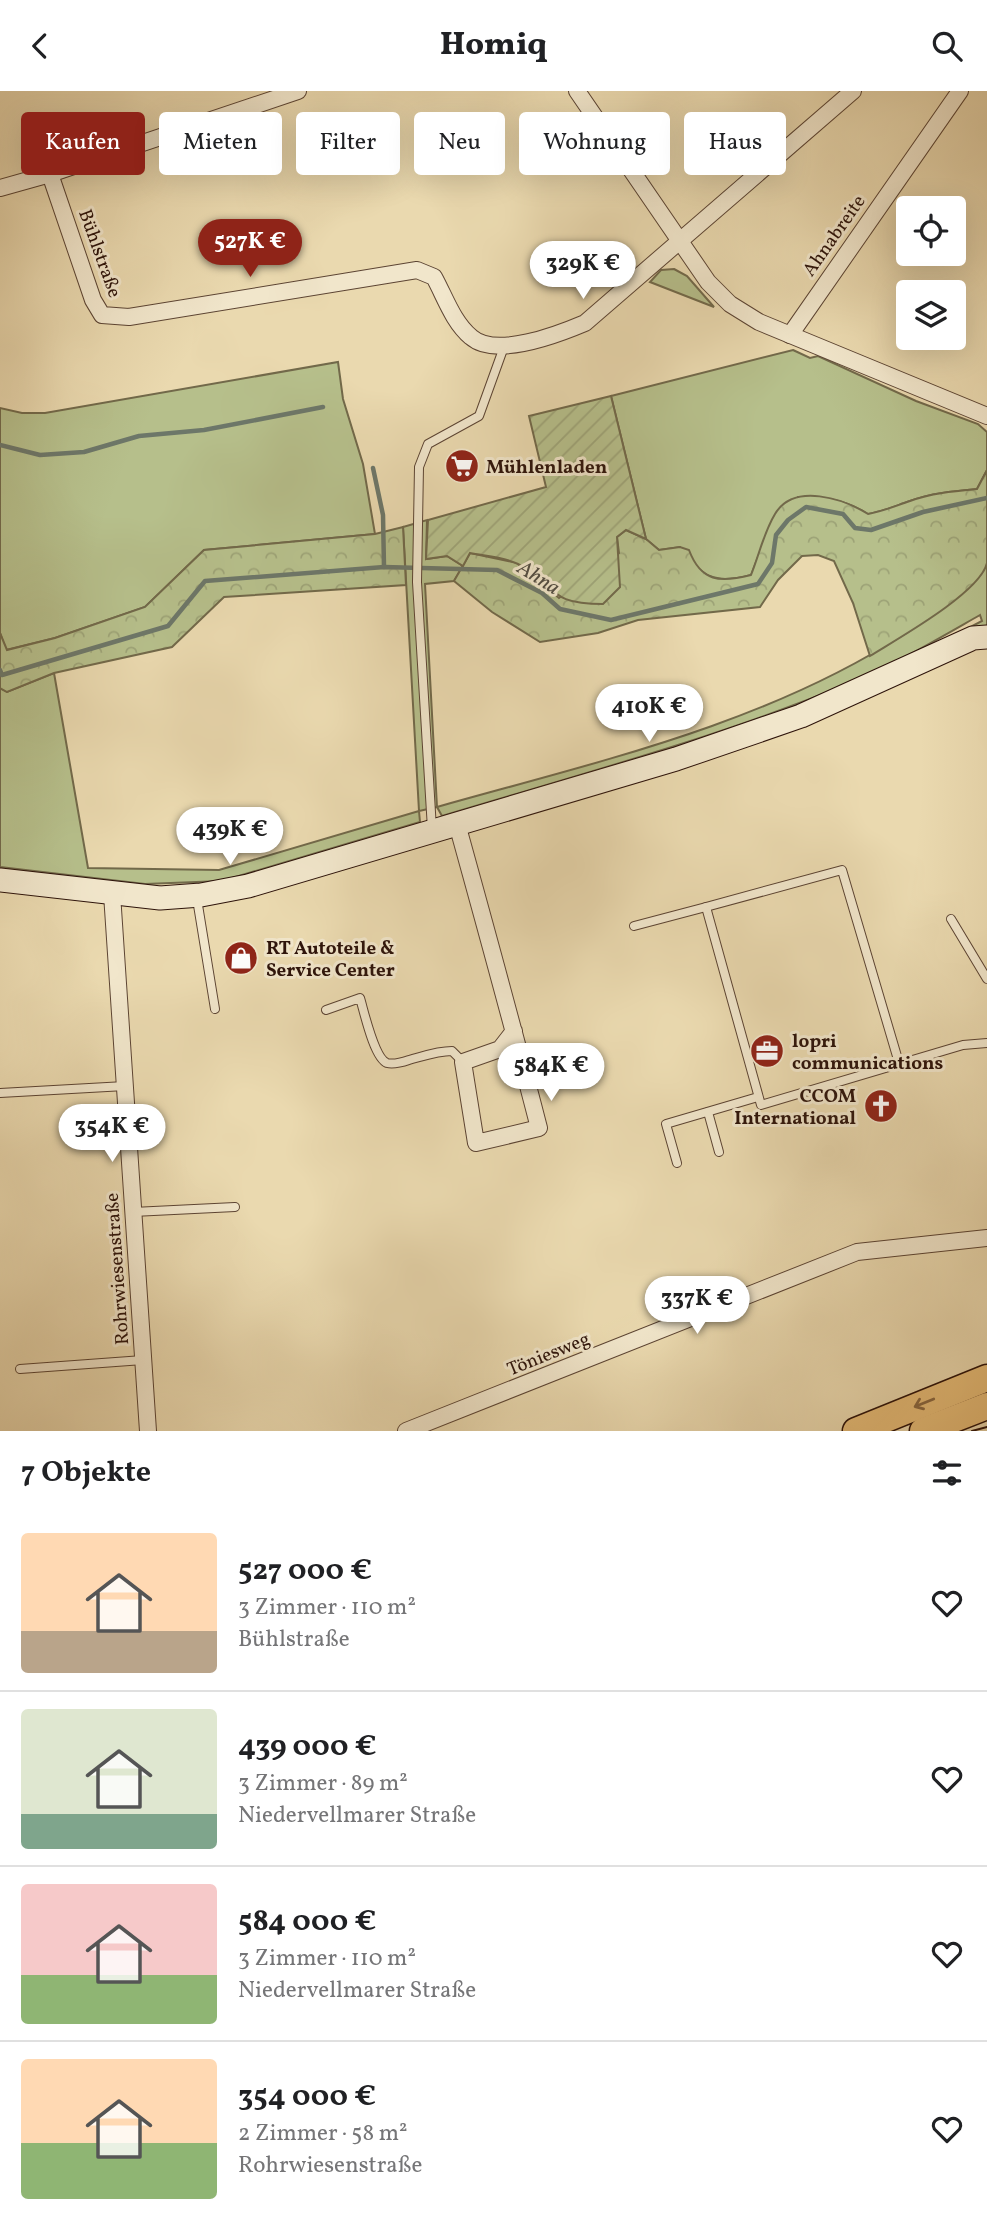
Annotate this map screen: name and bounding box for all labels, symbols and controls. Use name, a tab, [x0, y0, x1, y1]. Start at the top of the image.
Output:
text: Homiq	[440, 24, 547, 68]
icon: back	[21, 27, 59, 65]
icon: search	[928, 27, 966, 65]
chip: Kaufen	[21, 112, 145, 175]
chip: Mieten	[159, 112, 282, 175]
chip: Filter	[296, 112, 400, 175]
chip: Neu	[414, 112, 505, 175]
chip: Wohnung	[519, 112, 670, 175]
chip: Haus	[684, 112, 786, 175]
street label: Ahnabreite	[797, 190, 872, 282]
map controls	[896, 196, 966, 350]
button: locate	[896, 196, 966, 266]
street label: Bühlstraße	[71, 206, 127, 301]
pin: 527K €	[193, 219, 307, 279]
text: 527K €	[214, 226, 286, 258]
pin: 329K €	[526, 241, 640, 301]
text: 329K €	[546, 248, 620, 280]
button: layers	[896, 280, 966, 350]
supermarket icon: Mühlenladen	[443, 447, 481, 485]
place label: Mühlenladen	[486, 455, 607, 481]
water label: Ahna	[510, 553, 565, 603]
pin: 410K €	[592, 685, 706, 744]
text: 410K €	[611, 691, 687, 723]
pin: 439K €	[173, 807, 287, 867]
text: 439K €	[192, 814, 268, 846]
place label: RT Autoteile & Service Center	[266, 936, 395, 984]
shop icon: RT Autoteile & Service Center	[222, 939, 260, 977]
place label: lopri communications	[792, 1029, 943, 1077]
office icon: lopri communications	[748, 1032, 786, 1070]
pin: 584K €	[494, 1044, 608, 1103]
text: 584K €	[513, 1050, 589, 1082]
place label: CCOM International	[734, 1084, 856, 1132]
church icon: CCOM International	[862, 1087, 900, 1125]
pin: 354K €	[55, 1105, 169, 1164]
text: 354K €	[75, 1111, 149, 1143]
street label: Rohrwiesenstraße	[100, 1192, 136, 1346]
pin: 337K €	[640, 1277, 754, 1336]
text: 337K €	[661, 1283, 733, 1315]
street label: Töniesweg	[504, 1327, 594, 1383]
one-way arrow	[913, 1398, 935, 1411]
text: 7 Objekte	[21, 1452, 151, 1494]
icon: filters	[928, 1454, 966, 1492]
text: 527 000 €	[238, 1550, 372, 1592]
icon: home	[77, 1561, 161, 1645]
icon: heart	[928, 1584, 966, 1622]
text: 3 Zimmer · 110 m²	[238, 1592, 416, 1624]
text: Bühlstraße	[238, 1624, 350, 1656]
text: 439 000 €	[238, 1726, 377, 1768]
icon: home	[77, 1737, 161, 1821]
icon: heart	[928, 1760, 966, 1798]
text: 3 Zimmer · 89 m²	[238, 1768, 408, 1800]
text: Niedervellmarer Straße	[238, 1800, 476, 1832]
text: 584 000 €	[238, 1901, 376, 1943]
icon: home	[77, 1912, 161, 1996]
icon: heart	[928, 1935, 966, 1973]
text: 3 Zimmer · 110 m²	[238, 1943, 416, 1975]
text: Niedervellmarer Straße	[238, 1975, 476, 2007]
text: 354 000 €	[238, 2076, 376, 2118]
icon: home	[77, 2087, 161, 2171]
icon: heart	[928, 2110, 966, 2148]
text: 2 Zimmer · 58 m²	[238, 2118, 408, 2150]
text: Rohrwiesenstraße	[238, 2150, 422, 2182]

